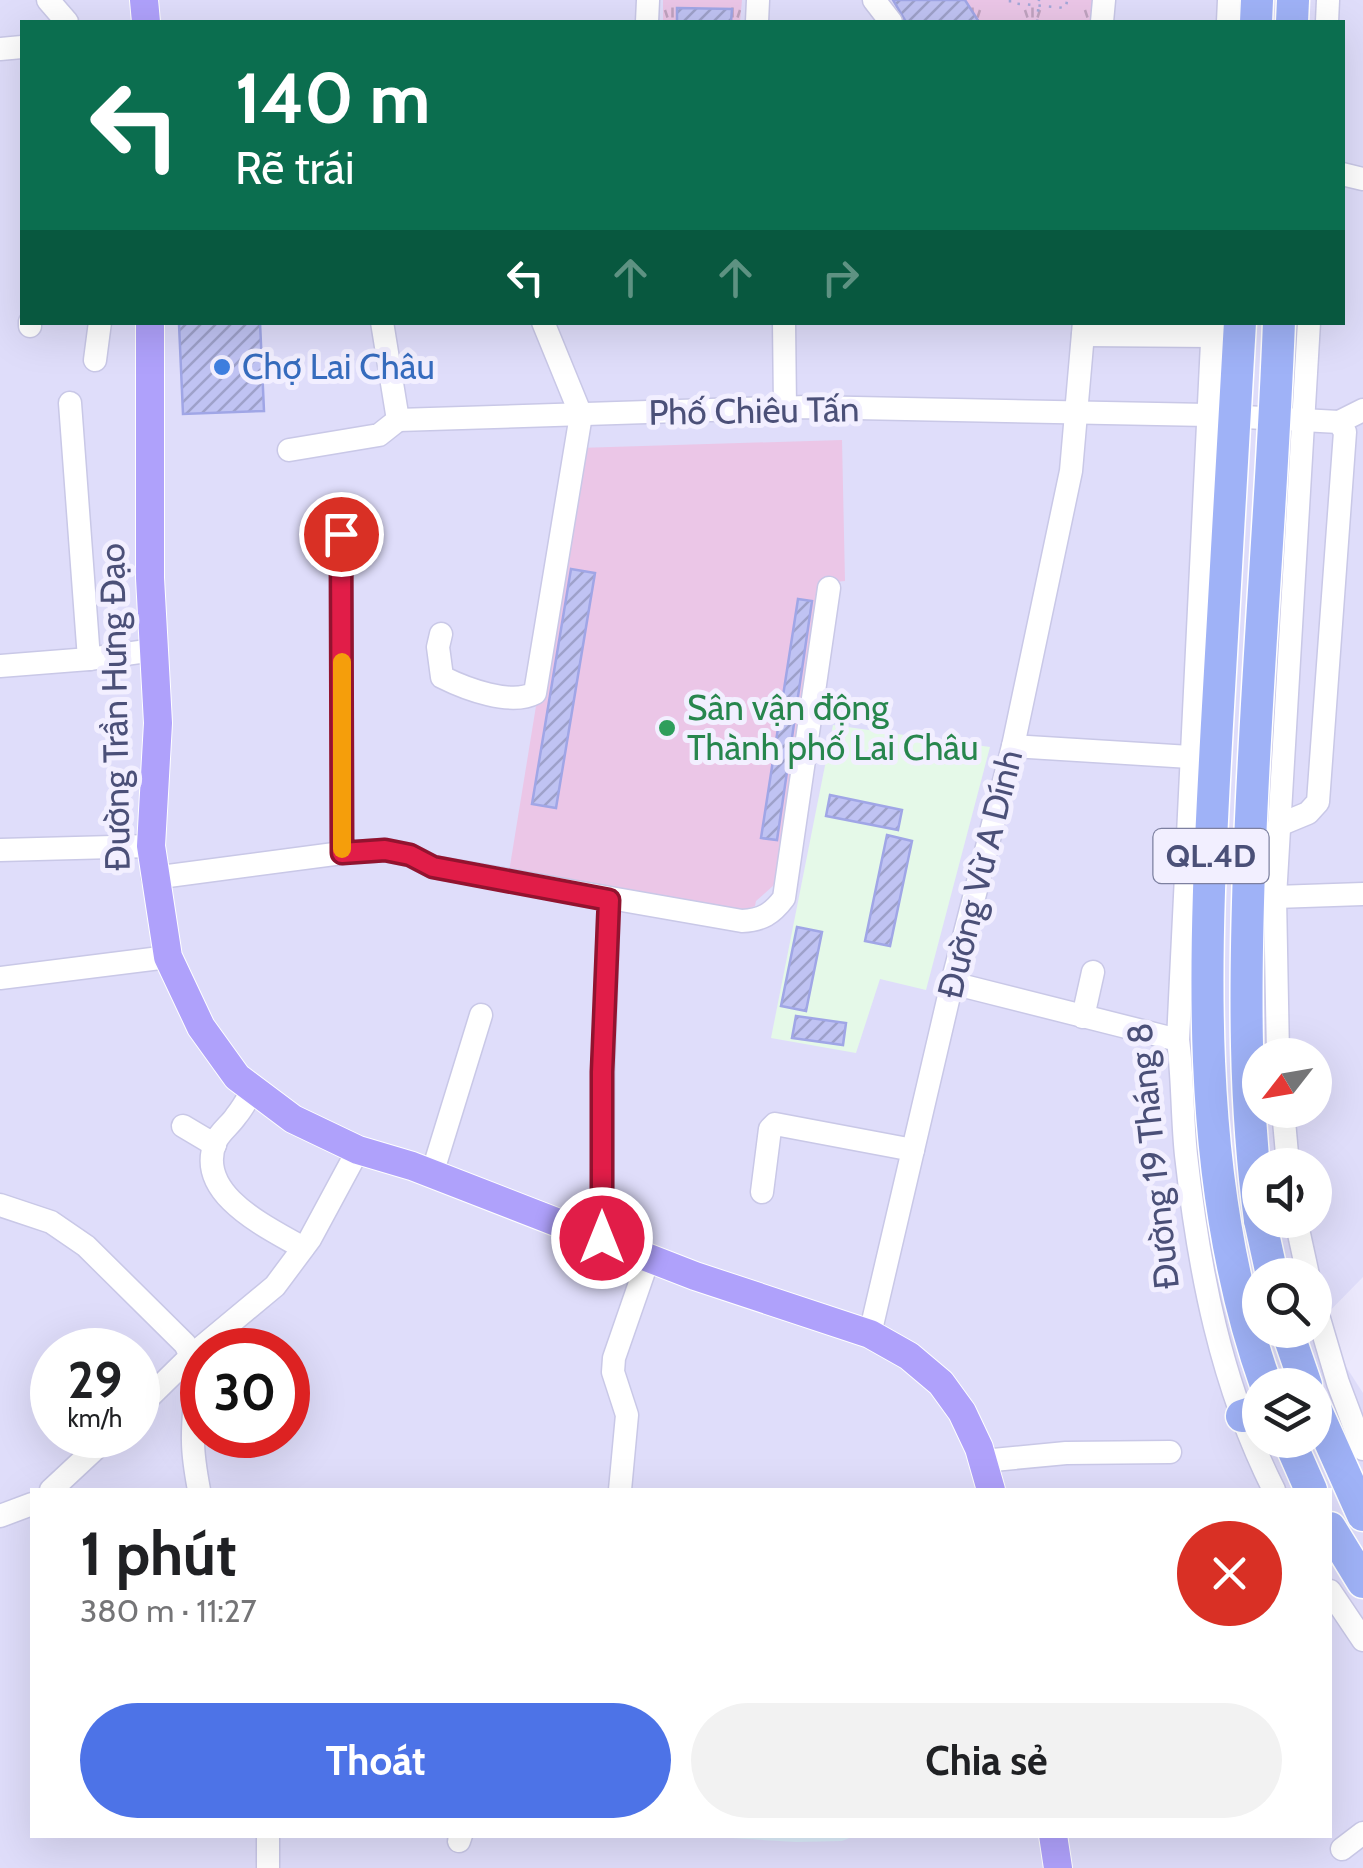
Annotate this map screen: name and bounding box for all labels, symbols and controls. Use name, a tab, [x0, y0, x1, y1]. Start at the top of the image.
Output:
text: 140 m	[235, 55, 430, 141]
icon: left	[70, 60, 200, 190]
text: Rẽ trái	[235, 141, 355, 195]
icon: left	[498, 250, 553, 305]
icon: ahead	[603, 250, 658, 305]
icon: ahead	[708, 250, 763, 305]
icon: right	[813, 250, 868, 305]
place label: Chợ Lai Châu	[242, 345, 435, 388]
marker: Chợ Lai Châu	[211, 356, 233, 378]
street label: Phố Chiêu Tấn	[648, 387, 860, 434]
pin	[299, 492, 384, 577]
icon: arrive	[314, 507, 369, 562]
street label: Đường Trần Hưng Đạo	[90, 543, 139, 871]
place label: Sân vận động Thành phố Lai Châu	[687, 686, 979, 769]
marker: Sân vận động Thành phố Lai Châu	[656, 717, 678, 739]
street label: Đường Vừ A Dính	[928, 745, 1031, 1003]
road number: QL.4D	[1154, 829, 1268, 883]
street label: Đường 19 Tháng 8	[1117, 1021, 1188, 1291]
north arrow	[1242, 1038, 1332, 1128]
map controls	[1242, 1038, 1332, 1458]
button: sound	[1242, 1148, 1332, 1238]
position arrow	[550, 1186, 654, 1290]
button: search	[1242, 1258, 1332, 1348]
speed limit sign: 30	[180, 1328, 310, 1458]
text: 29	[68, 1350, 122, 1411]
button: layers	[1242, 1368, 1332, 1458]
text: km/h	[68, 1403, 122, 1433]
text: 1 phút	[80, 1517, 237, 1590]
button: close	[1177, 1521, 1282, 1626]
text: 380 m · 11:27	[80, 1591, 257, 1630]
button: Thoát	[80, 1703, 671, 1818]
button: Chia sẻ	[691, 1703, 1282, 1818]

